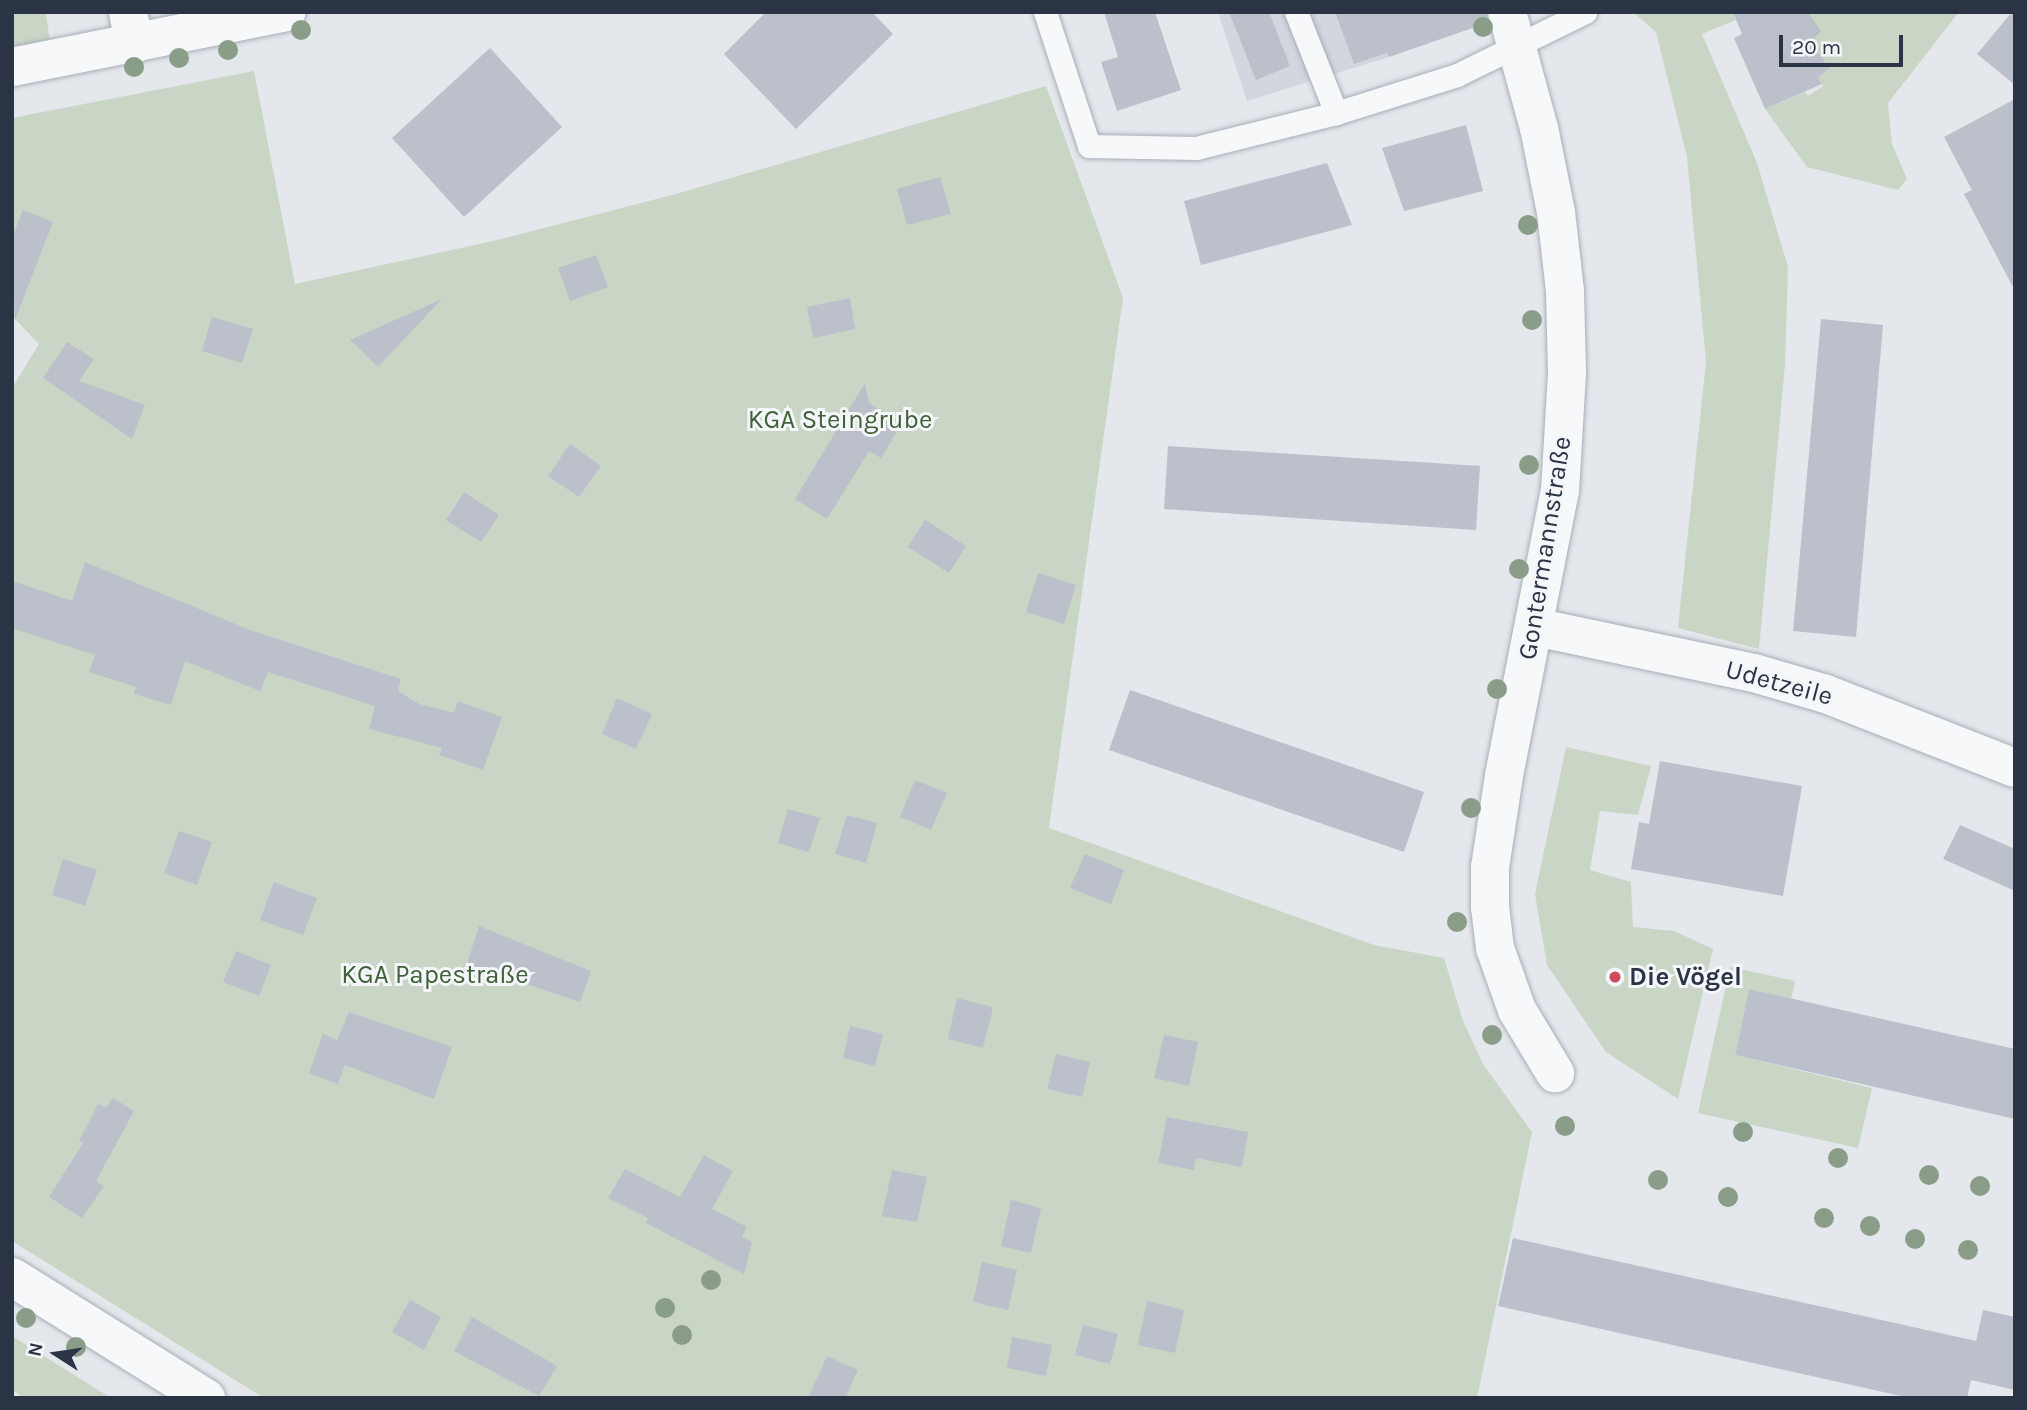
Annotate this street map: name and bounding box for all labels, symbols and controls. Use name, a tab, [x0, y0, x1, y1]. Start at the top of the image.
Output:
scale bar	[1782, 21, 1906, 65]
text: 20 m	[1792, 35, 1841, 59]
park label: KGA Steingrube	[748, 404, 932, 436]
street label: Gontermannstraße	[1512, 434, 1578, 662]
street label: Udetzeile	[1722, 654, 1836, 712]
park label: KGA Papestraße	[341, 959, 529, 991]
place label: Die Vögel	[1629, 961, 1742, 993]
marker: Die Vögel	[1607, 969, 1623, 985]
north arrow	[21, 1319, 91, 1389]
text: N	[23, 1341, 48, 1359]

